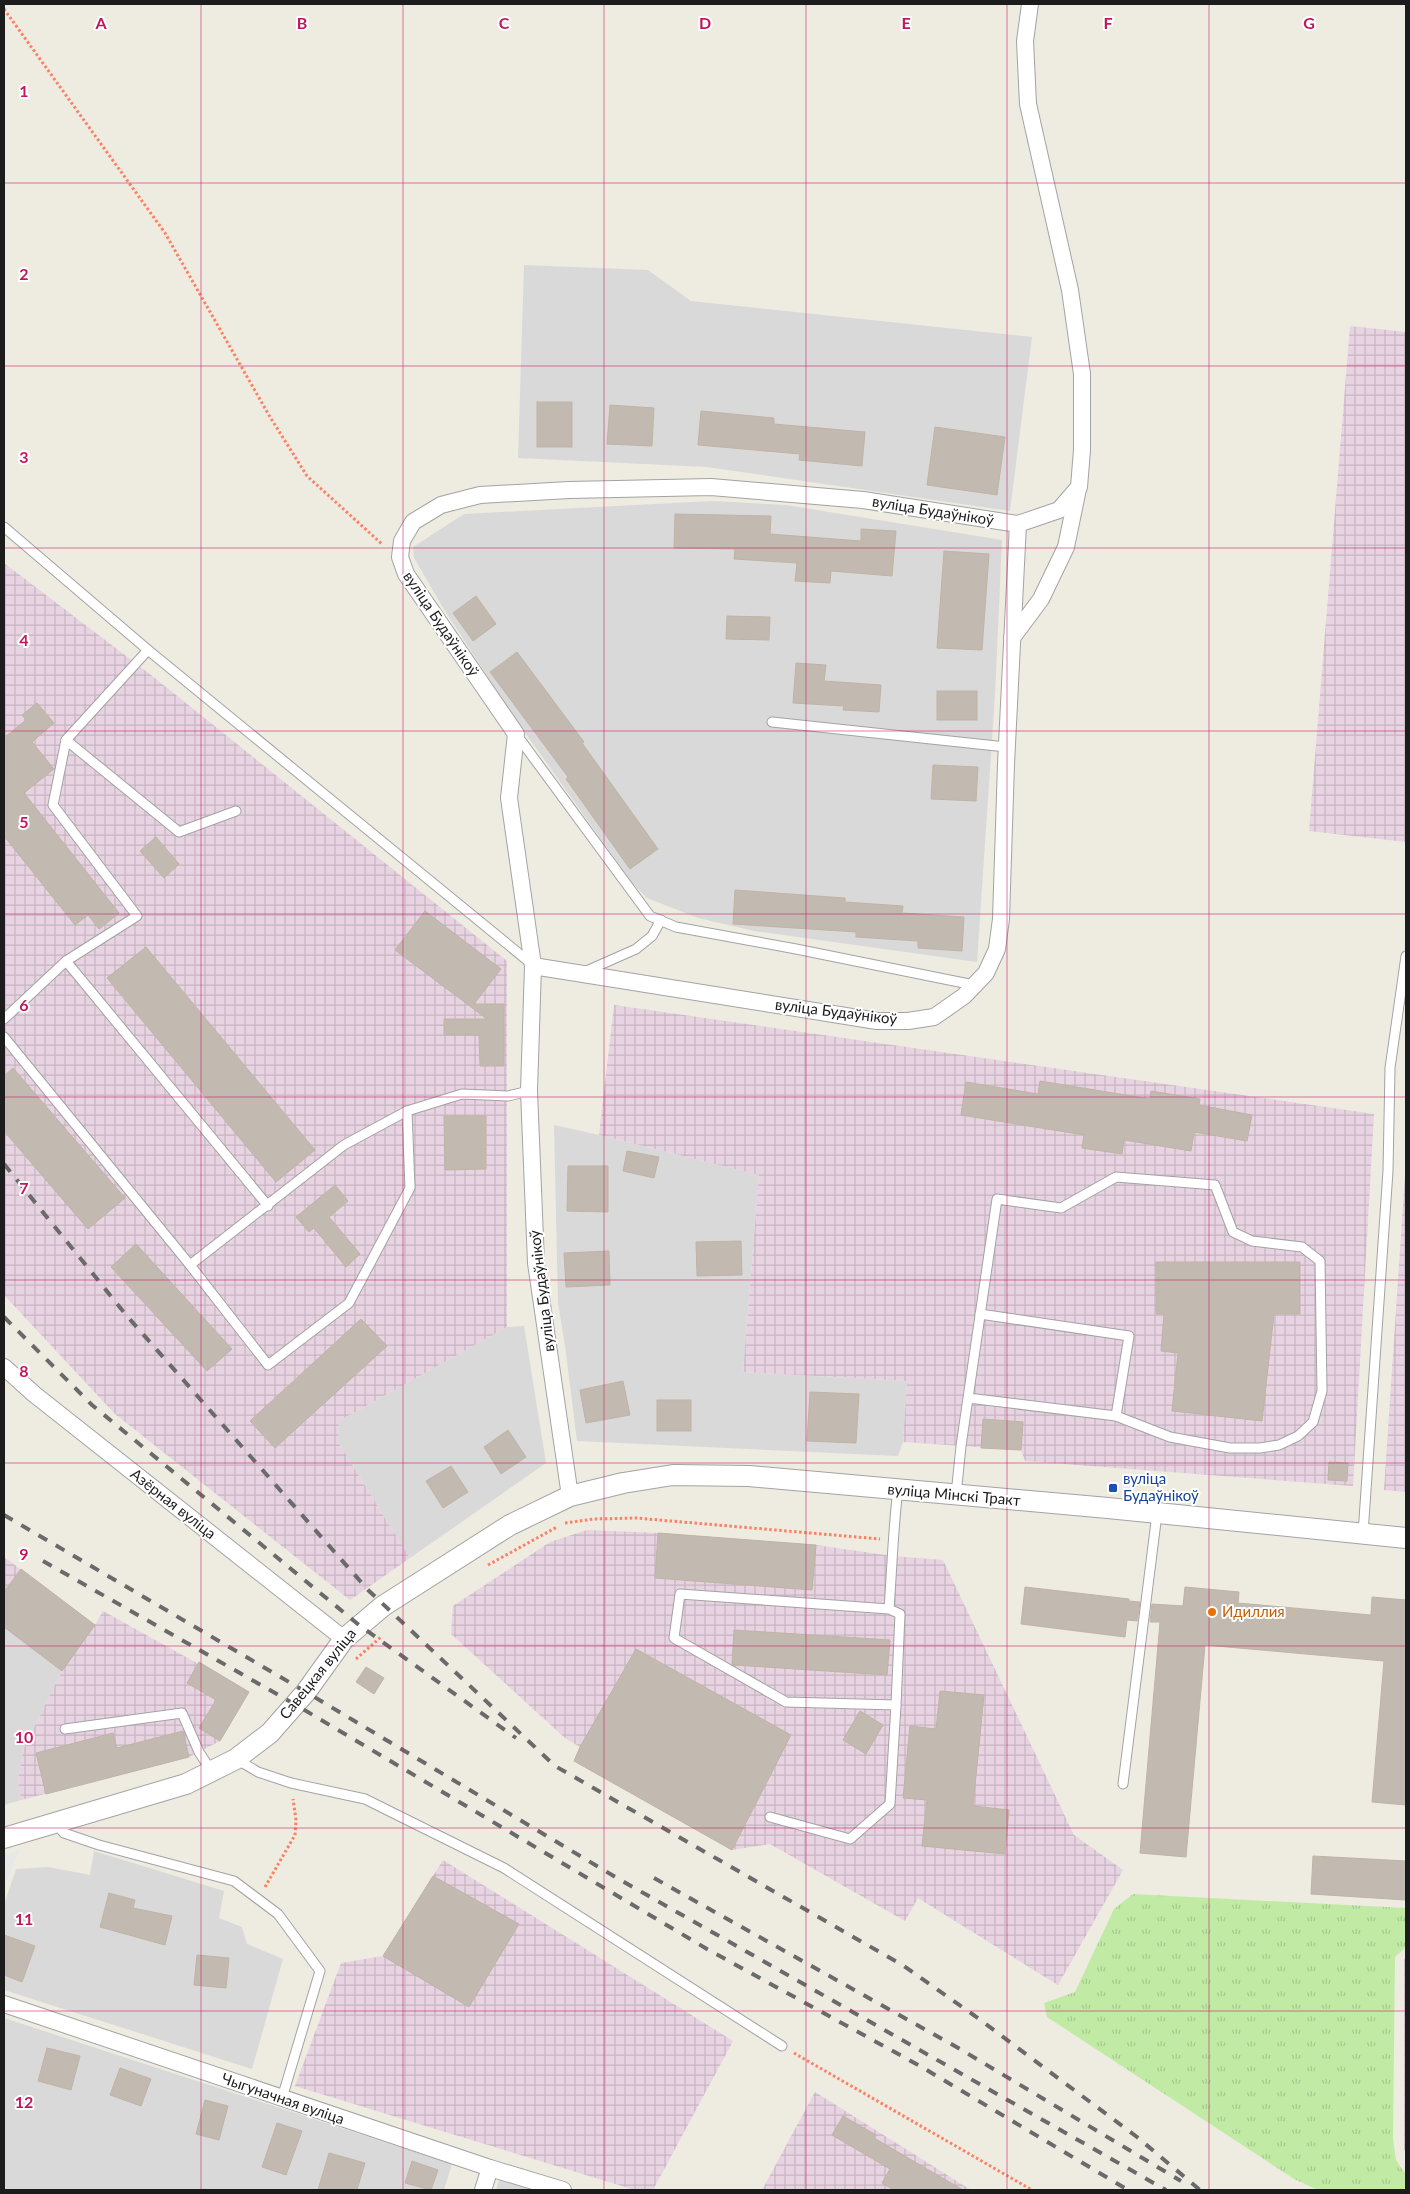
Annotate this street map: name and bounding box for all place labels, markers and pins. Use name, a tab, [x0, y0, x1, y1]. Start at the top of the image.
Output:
place label: вуліца Будаўнікоў	[1123, 1469, 1199, 1504]
marker: вуліца Будаўнікоў	[1107, 1482, 1119, 1494]
place label: Идиллия	[1222, 1602, 1285, 1620]
marker: Идиллия	[1206, 1606, 1218, 1618]

